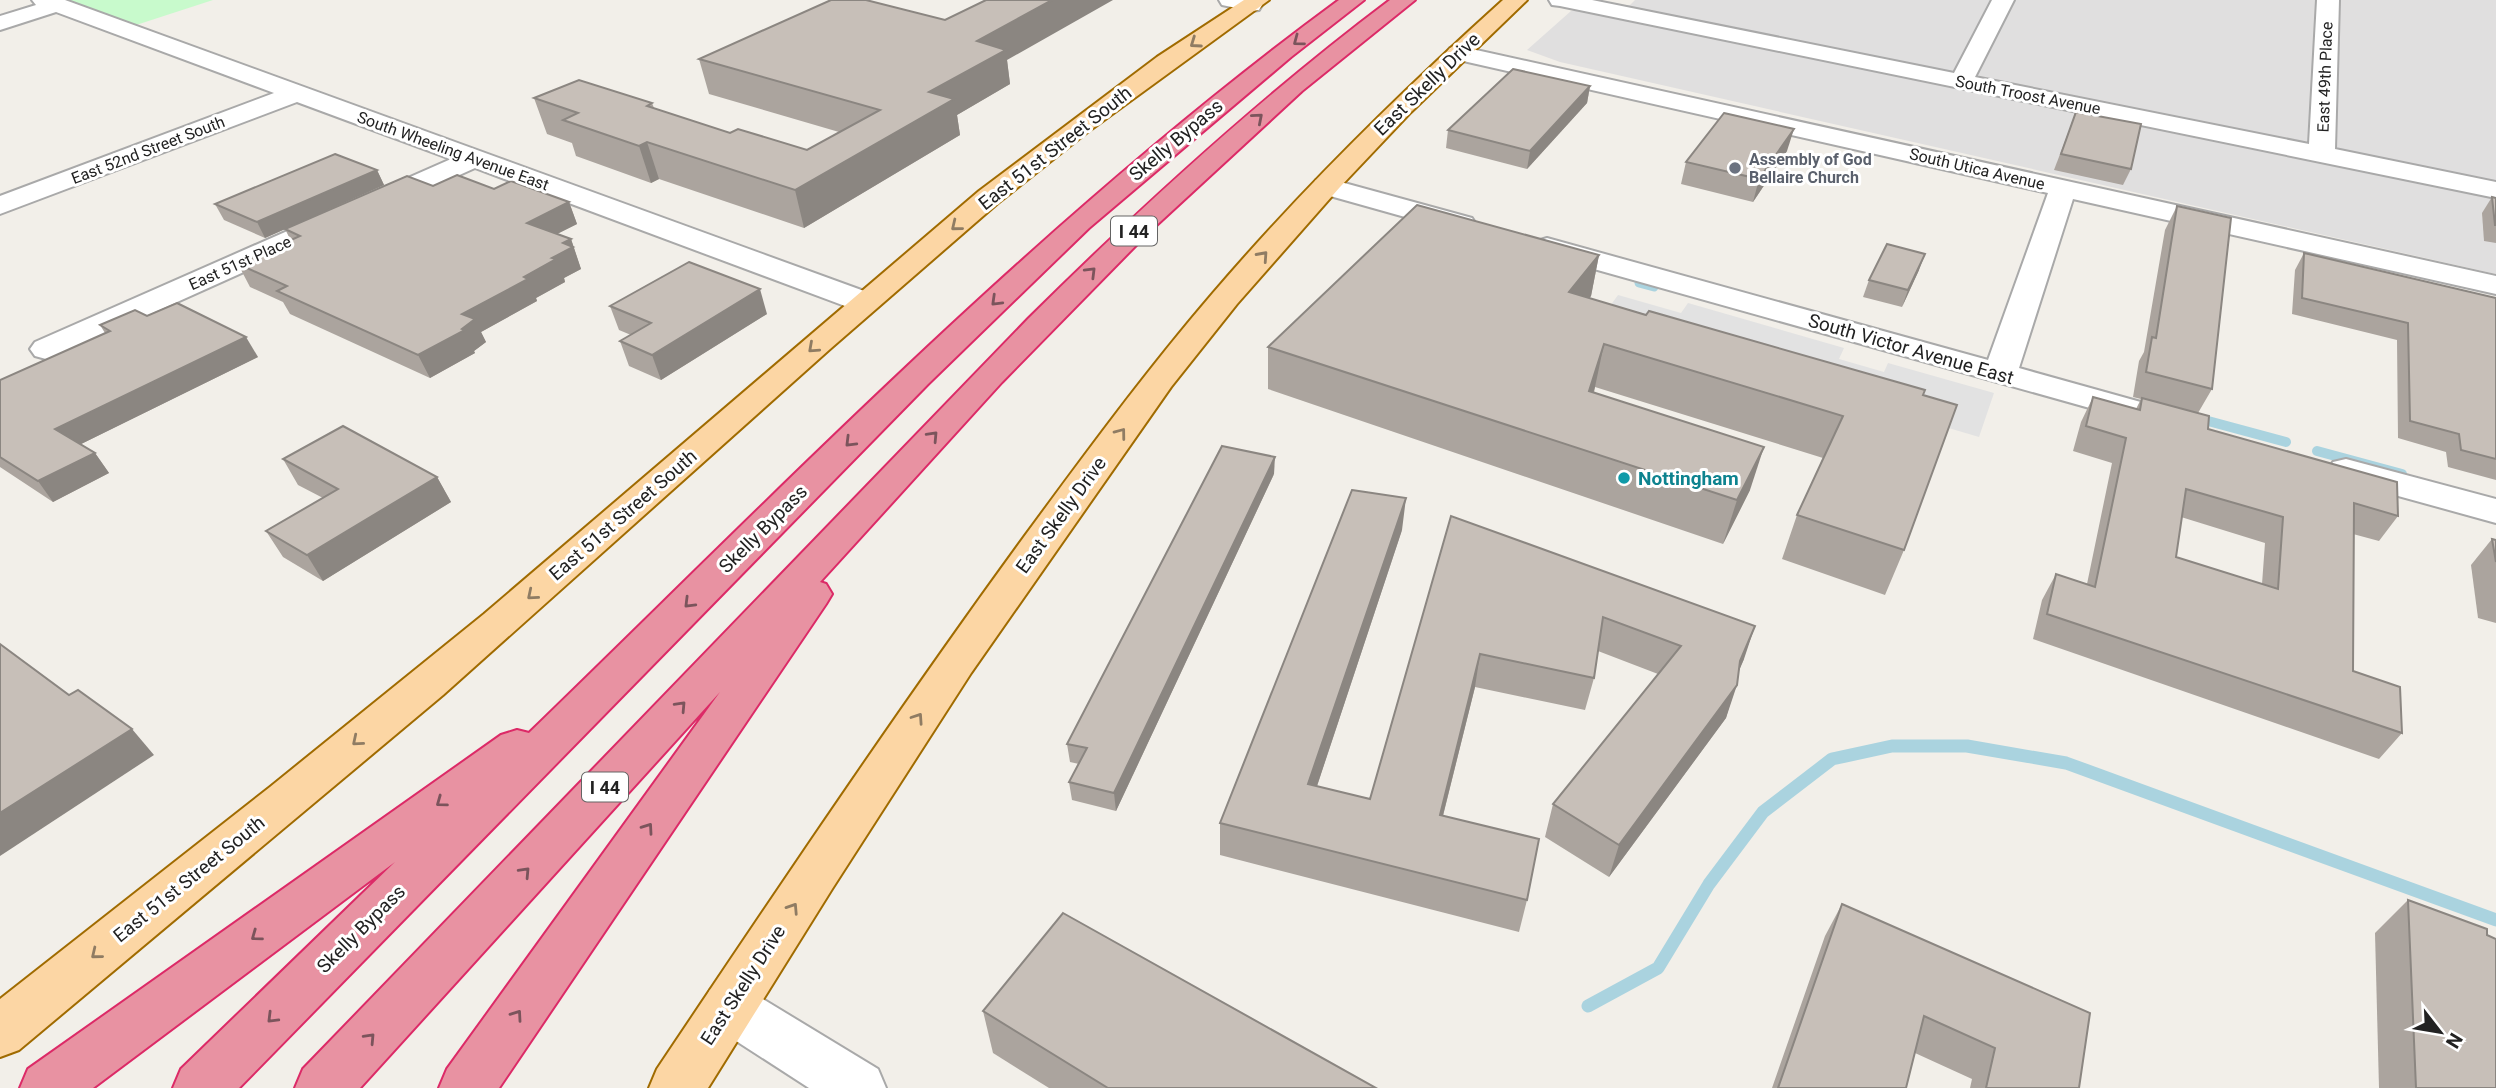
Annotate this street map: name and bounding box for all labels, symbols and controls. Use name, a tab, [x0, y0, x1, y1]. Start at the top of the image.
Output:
street label: East 49th Place	[2314, 21, 2336, 133]
street label: East Skelly Drive	[1369, 28, 1485, 140]
one-way arrow	[1293, 32, 1306, 45]
one-way arrow	[1190, 35, 1203, 47]
street label: South Troost Avenue	[1954, 72, 2102, 118]
street label: East 51st Street South	[974, 81, 1136, 215]
street label: Skelly Bypass	[1124, 94, 1228, 186]
street label: South Wheeling Avenue East	[355, 107, 551, 195]
street label: East 52nd Street South	[69, 112, 227, 188]
one-way arrow	[1250, 114, 1263, 126]
street label: South Utica Avenue	[1907, 144, 2047, 194]
place label: Assembly of God Bellaire Church	[1749, 150, 1872, 187]
marker: Assembly of God Bellaire Church	[1727, 160, 1743, 176]
road number: I 44	[1111, 216, 1157, 246]
one-way arrow	[951, 218, 964, 230]
street label: East 51st Place	[186, 232, 294, 294]
one-way arrow	[1255, 251, 1267, 264]
one-way arrow	[1083, 268, 1096, 281]
one-way arrow	[991, 292, 1004, 305]
street label: South Victor Avenue East	[1806, 309, 2016, 389]
one-way arrow	[808, 340, 821, 352]
one-way arrow	[1113, 428, 1125, 441]
one-way arrow	[925, 431, 938, 444]
one-way arrow	[845, 434, 858, 447]
street label: East 51st Street South	[544, 445, 702, 585]
street label: East Skelly Drive	[1011, 452, 1111, 578]
place label: Nottingham	[1638, 467, 1739, 490]
marker: Nottingham	[1616, 470, 1632, 486]
street label: Skelly Bypass	[714, 480, 812, 578]
one-way arrow	[527, 587, 540, 599]
one-way arrow	[684, 595, 697, 608]
one-way arrow	[672, 701, 685, 714]
one-way arrow	[910, 713, 922, 726]
one-way arrow	[353, 733, 365, 746]
road number: I 44	[582, 772, 628, 802]
one-way arrow	[436, 794, 449, 806]
street label: East 51st Street South	[109, 811, 269, 947]
one-way arrow	[640, 823, 652, 836]
one-way arrow	[517, 867, 530, 880]
street label: Skelly Bypass	[312, 880, 410, 978]
one-way arrow	[784, 903, 797, 916]
street label: East Skelly Drive	[696, 921, 790, 1049]
one-way arrow	[252, 927, 264, 940]
one-way arrow	[92, 946, 104, 959]
north arrow	[2405, 997, 2475, 1067]
one-way arrow	[267, 1010, 280, 1023]
one-way arrow	[509, 1010, 521, 1023]
text: N	[2441, 1029, 2467, 1052]
one-way arrow	[362, 1033, 374, 1046]

